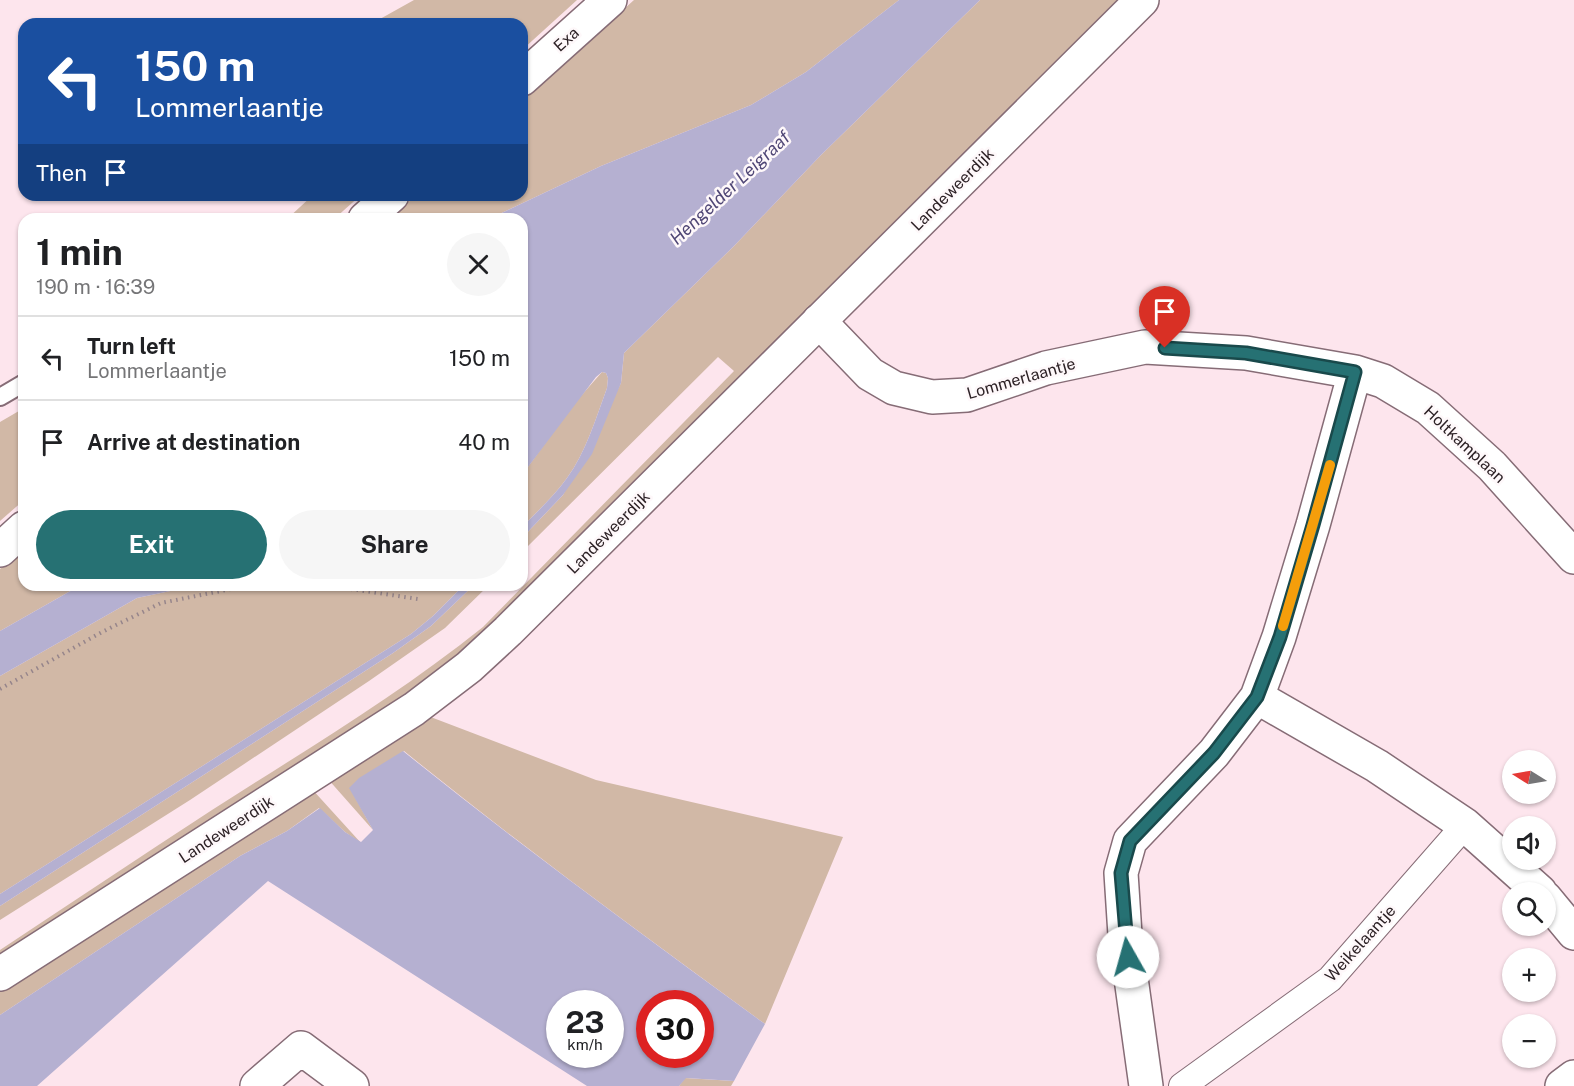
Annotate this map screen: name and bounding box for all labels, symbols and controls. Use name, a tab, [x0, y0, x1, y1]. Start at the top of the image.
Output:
street label: Exa	[550, 23, 583, 56]
text: 150 m	[135, 41, 255, 90]
icon: left	[36, 42, 114, 120]
text: Lommerlaantje	[135, 91, 324, 123]
water label: Hengelder Leigraaf	[665, 126, 795, 249]
street label: Landeweerdijk	[907, 144, 998, 235]
icon: arrive	[99, 156, 132, 189]
text: Then	[36, 160, 87, 186]
text: 1 min	[36, 231, 123, 273]
button: close	[447, 233, 510, 296]
text: 190 m · 16:39	[36, 275, 155, 299]
pin	[1139, 286, 1190, 348]
icon: arrive	[1148, 295, 1181, 328]
text: Turn left	[87, 333, 176, 359]
icon: left	[36, 342, 69, 375]
text: 150 m	[449, 345, 510, 371]
street label: Lommerlaantje	[965, 354, 1078, 403]
text: Lommerlaantje	[87, 359, 227, 383]
street label: Holtkamplaan	[1420, 402, 1509, 487]
icon: arrive	[36, 426, 69, 459]
text: Arrive at destination	[87, 429, 300, 455]
text: 40 m	[458, 429, 510, 455]
street label: Landeweerdijk	[563, 487, 654, 578]
button: Exit	[36, 510, 267, 579]
button: Share	[279, 510, 510, 579]
north arrow	[1502, 750, 1556, 804]
map controls	[1502, 750, 1556, 1068]
street label: Landeweerdijk	[175, 792, 277, 867]
button: sound	[1502, 816, 1556, 870]
button: search	[1502, 882, 1556, 936]
street label: Weikelaantje	[1321, 901, 1400, 985]
position arrow	[1096, 925, 1160, 989]
button: +	[1502, 948, 1556, 1002]
speed limit sign: 30	[636, 990, 714, 1068]
text: 23	[565, 1004, 605, 1040]
button: −	[1502, 1014, 1556, 1068]
text: km/h	[567, 1036, 603, 1053]

